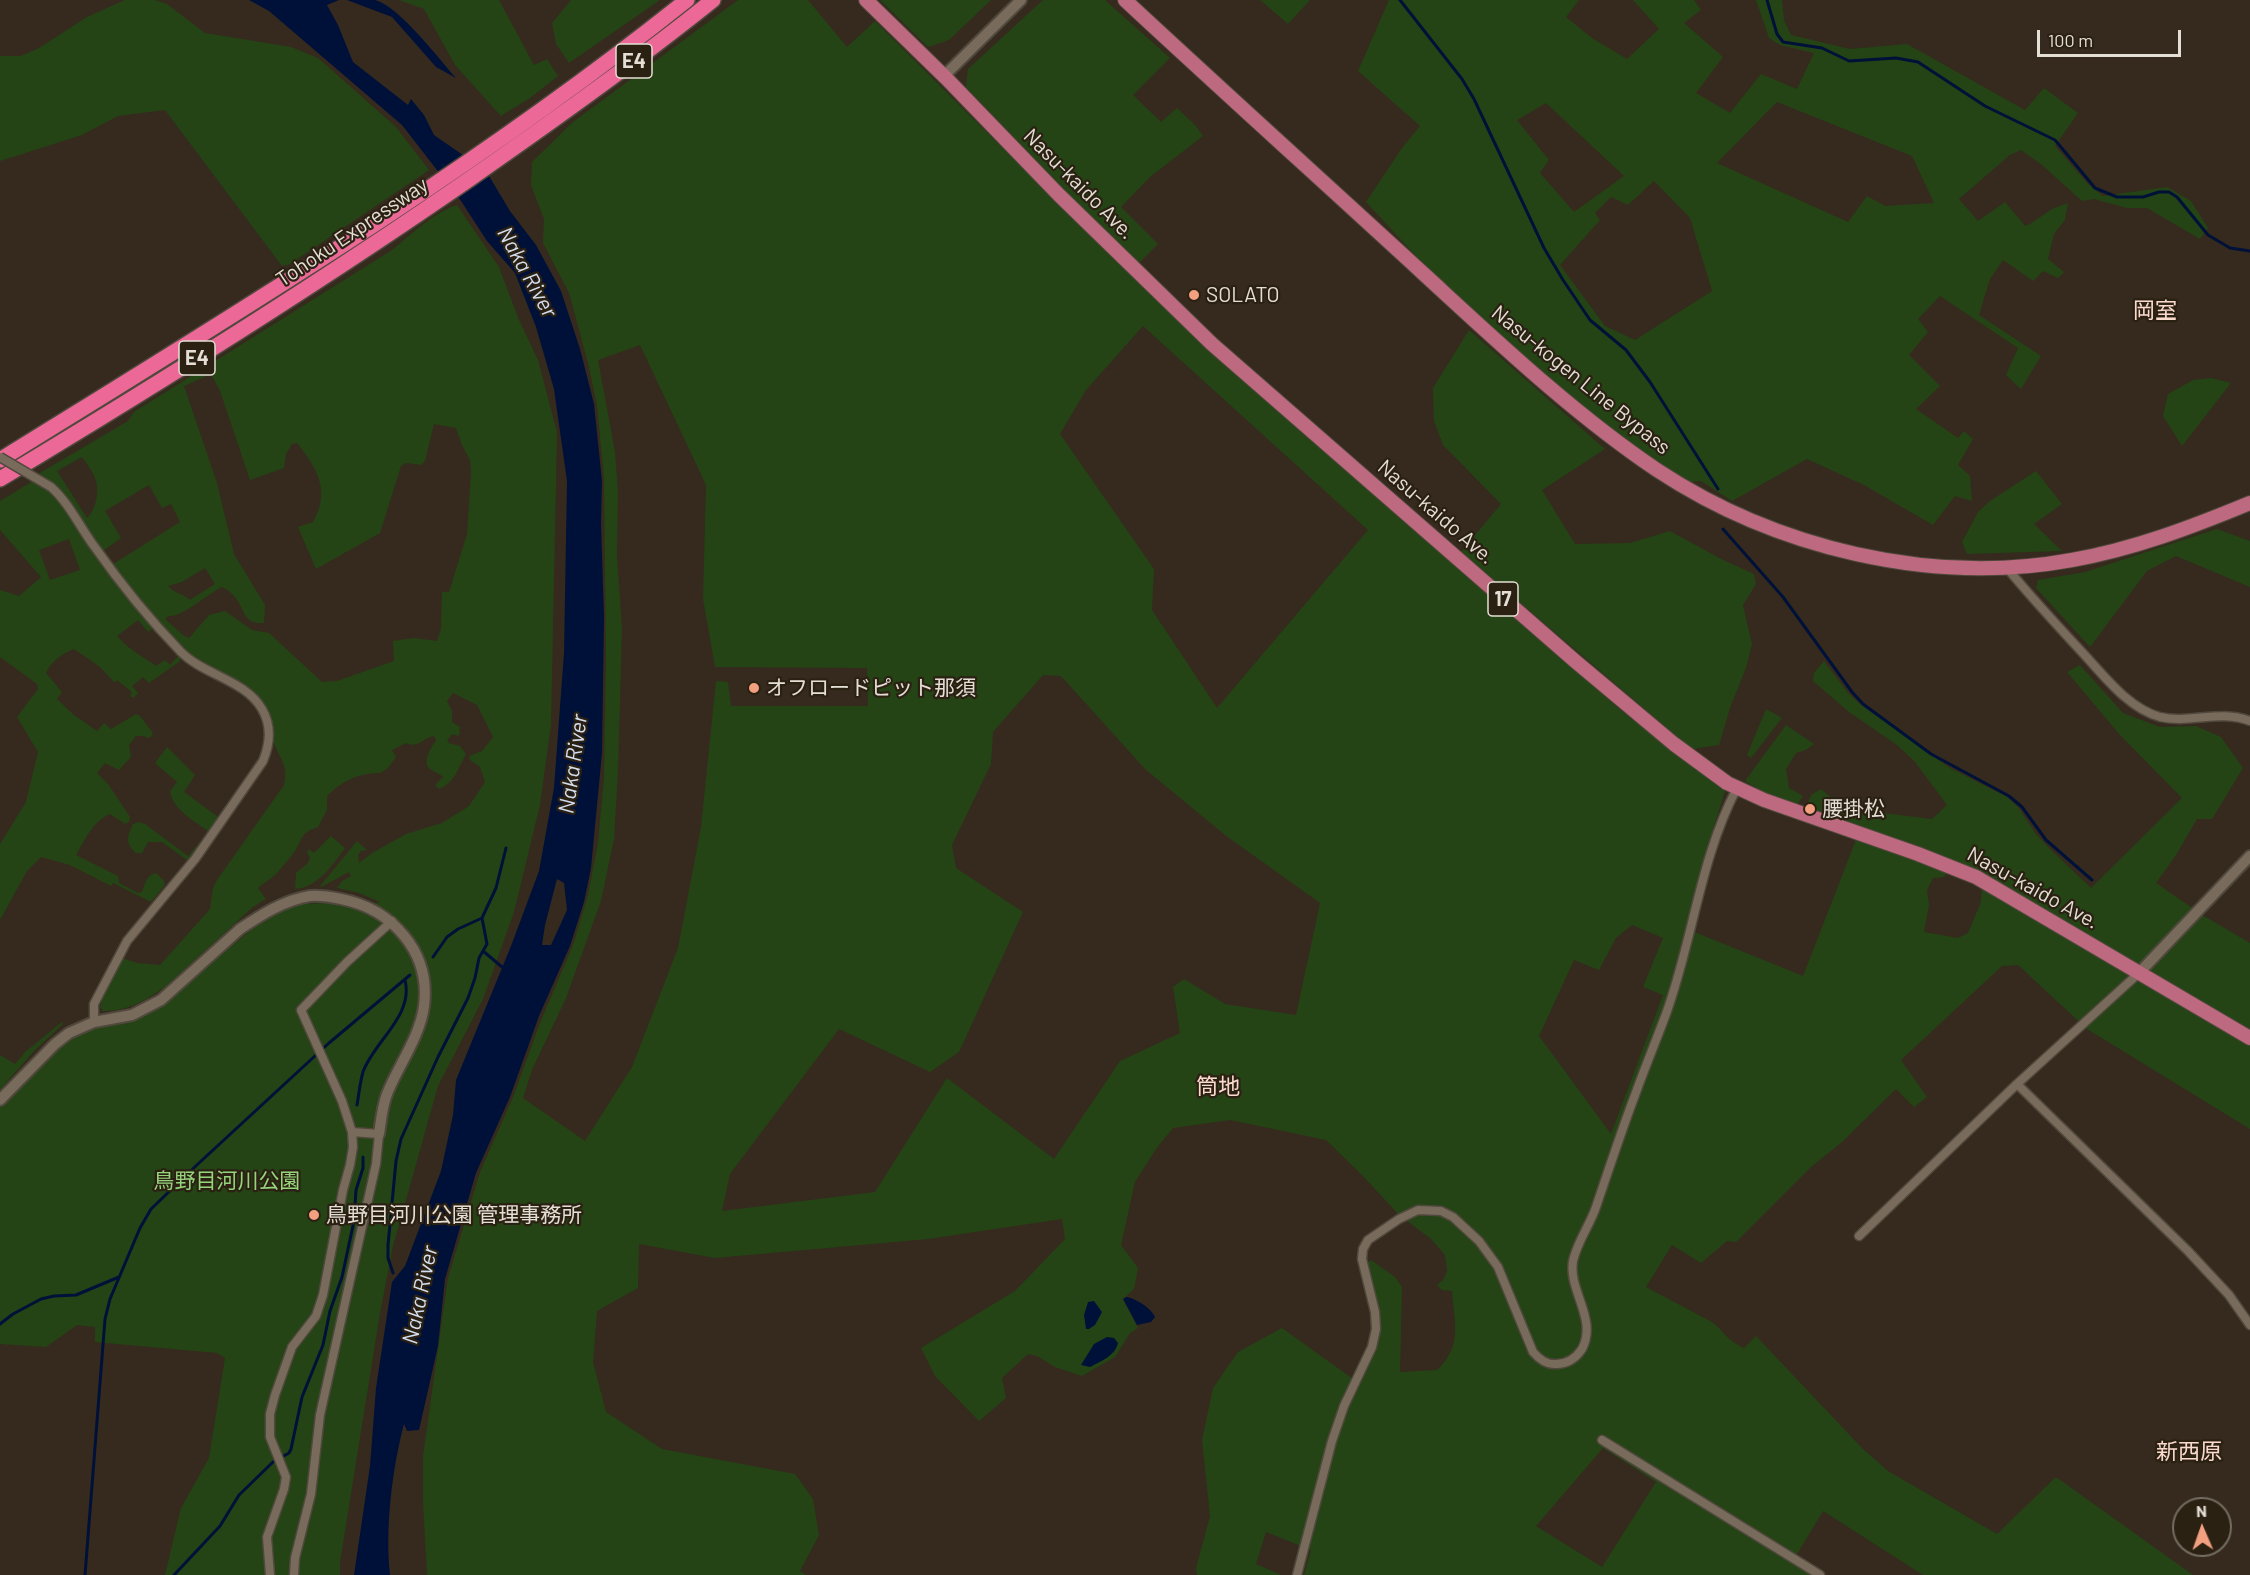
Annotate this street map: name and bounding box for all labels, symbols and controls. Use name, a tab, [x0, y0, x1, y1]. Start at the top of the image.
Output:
scale bar	[2040, 18, 2184, 56]
text: 100 m	[2048, 29, 2093, 51]
road number: E4	[616, 44, 652, 78]
street label: Nasu-kaido Ave.	[1018, 123, 1140, 245]
street label: Tohoku Expressway	[271, 172, 433, 292]
water label: Naka River	[491, 222, 563, 322]
place label: SOLATO	[1206, 282, 1280, 308]
marker: SOLATO	[1187, 288, 1201, 302]
district label: 岡室	[2133, 298, 2177, 324]
street label: Nasu-kogen Line Bypass	[1486, 300, 1676, 460]
road number: E4	[179, 341, 215, 375]
street label: Nasu-kaido Ave.	[1372, 454, 1500, 570]
road number: 17	[1488, 582, 1518, 616]
place label: オフロードピット那須	[766, 675, 976, 701]
marker: オフロードピット那須	[747, 681, 761, 695]
water label: Naka River	[553, 713, 593, 815]
place label: 腰掛松	[1822, 796, 1885, 822]
marker: 腰掛松	[1803, 802, 1817, 816]
street label: Nasu-kaido Ave.	[1963, 841, 2103, 935]
district label: 筒地	[1196, 1074, 1240, 1100]
park label: 鳥野目河川公園	[154, 1168, 300, 1194]
place label: 鳥野目河川公園 管理事務所	[326, 1202, 582, 1228]
marker: 鳥野目河川公園 管理事務所	[307, 1208, 321, 1222]
water label: Naka River	[397, 1243, 443, 1347]
district label: 新西原	[2156, 1439, 2222, 1465]
north arrow	[2172, 1497, 2232, 1557]
text: N	[2196, 1501, 2207, 1520]

